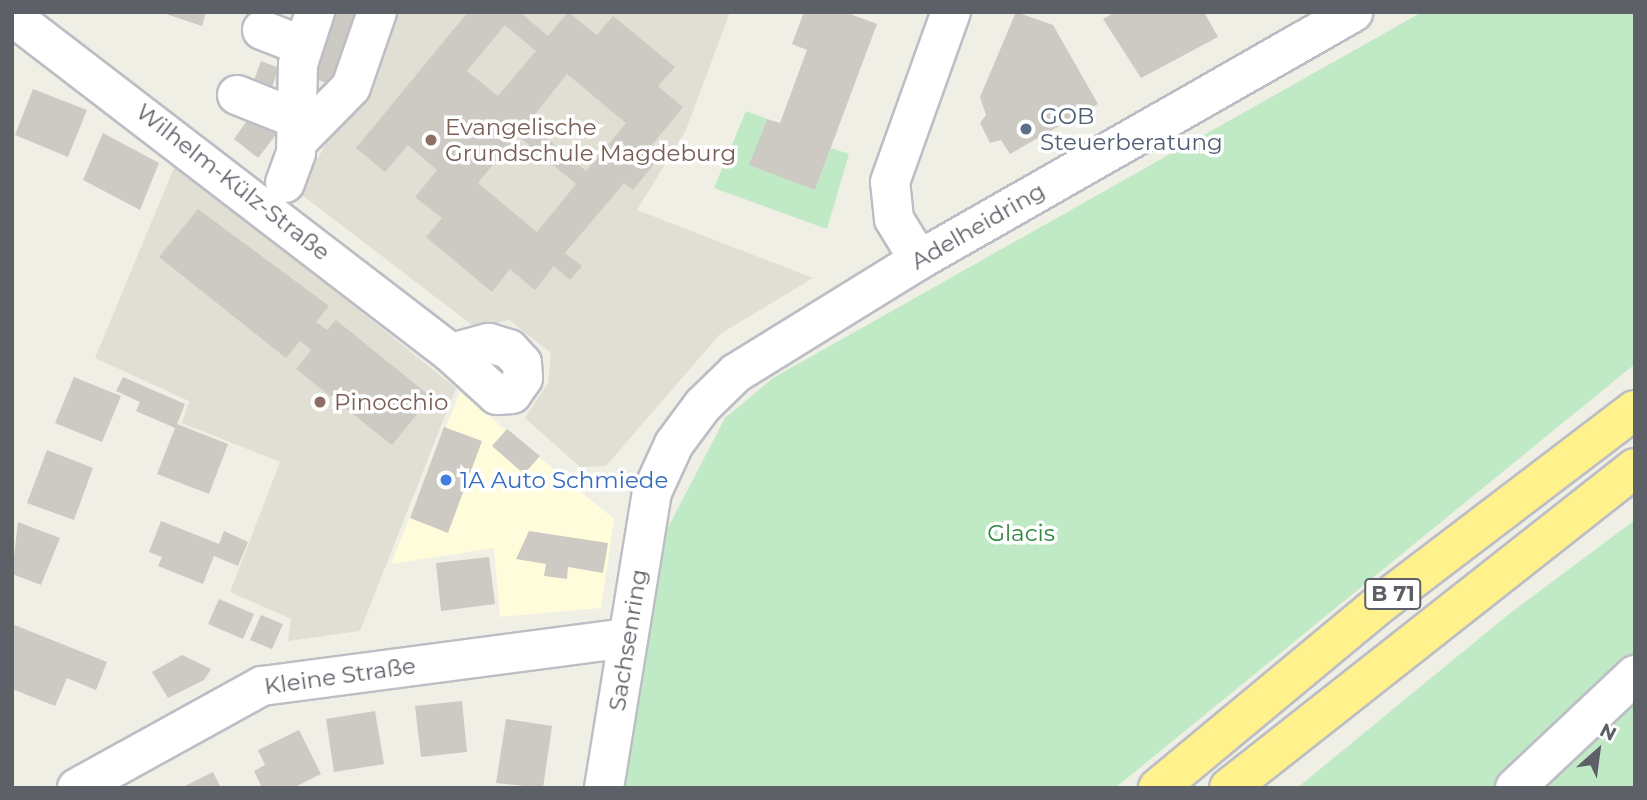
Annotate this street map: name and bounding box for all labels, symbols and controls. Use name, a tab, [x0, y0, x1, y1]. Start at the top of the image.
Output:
street label: Wilhelm-Külz-Straße	[131, 98, 335, 266]
place label: GOB Steuerberatung	[1040, 102, 1223, 156]
place label: Evangelische Grundschule Magdeburg	[445, 113, 736, 167]
marker: GOB Steuerberatung	[1018, 121, 1034, 137]
marker: Evangelische Grundschule Magdeburg	[423, 132, 439, 148]
street label: Adelheidring	[906, 177, 1050, 275]
place label: Pinocchio	[334, 388, 448, 416]
marker: Pinocchio	[312, 394, 328, 410]
place label: 1A Auto Schmiede	[460, 466, 668, 494]
marker: 1A Auto Schmiede	[438, 472, 454, 488]
park label: Glacis	[987, 519, 1055, 547]
street label: Sachsenring	[603, 567, 653, 713]
road number: B 71	[1363, 576, 1423, 612]
street label: Kleine Straße	[262, 652, 418, 700]
north arrow	[1563, 716, 1633, 786]
text: N	[1596, 718, 1620, 746]

